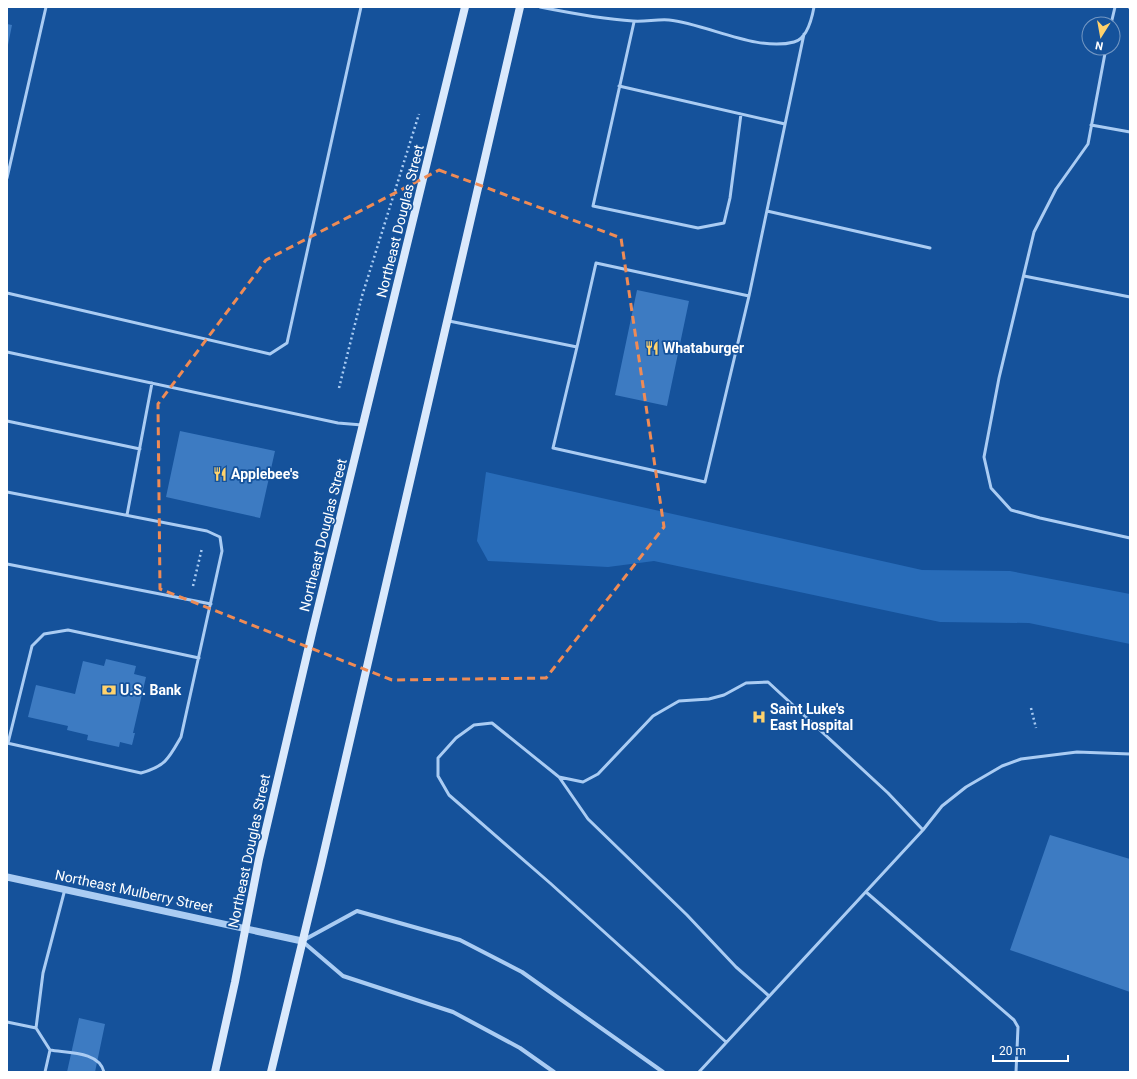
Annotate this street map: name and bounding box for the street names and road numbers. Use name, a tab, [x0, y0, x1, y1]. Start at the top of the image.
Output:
street label: Northeast Douglas Street	[373, 142, 427, 299]
street label: Northeast Douglas Street	[296, 456, 350, 613]
street label: Northeast Douglas Street	[225, 772, 273, 929]
street label: Northeast Mulberry Street	[54, 866, 215, 916]

